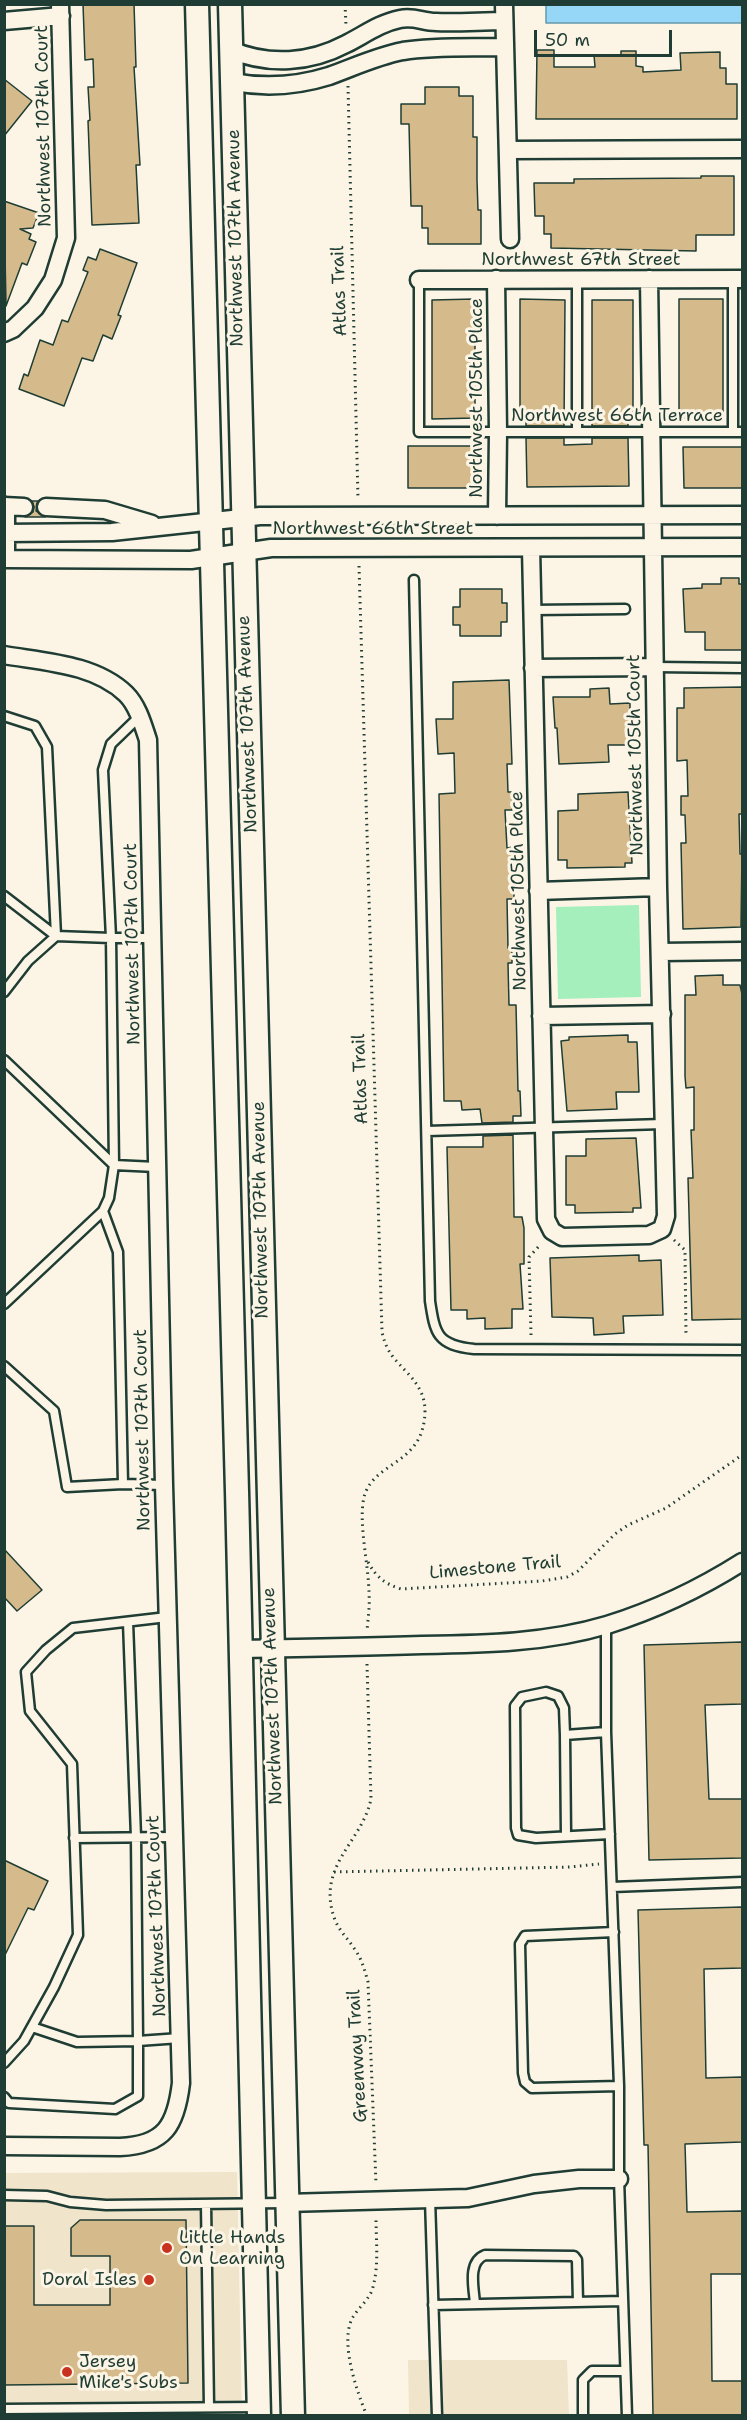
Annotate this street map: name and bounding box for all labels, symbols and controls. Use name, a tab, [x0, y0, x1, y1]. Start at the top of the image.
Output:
scale bar	[537, 18, 675, 56]
street label: Northwest 107th Court	[31, 25, 57, 227]
text: 50 m	[545, 28, 590, 52]
street label: Northwest 107th Avenue	[223, 129, 249, 347]
street label: Atlas Trail	[328, 245, 352, 337]
street label: Northwest 67th Street	[481, 249, 681, 271]
street label: Northwest 105th Place	[466, 298, 488, 498]
street label: Northwest 66th Terrace	[511, 405, 723, 427]
street label: Northwest 66th Street	[273, 518, 473, 540]
street label: Northwest 107th Avenue	[233, 615, 263, 833]
street label: Northwest 105th Court	[623, 654, 649, 856]
street label: Northwest 105th Place	[506, 791, 532, 991]
street label: Northwest 107th Court	[120, 843, 146, 1045]
street label: Atlas Trail	[349, 1033, 373, 1125]
street label: Northwest 107th Avenue	[248, 1101, 274, 1319]
street label: Northwest 107th Court	[130, 1329, 156, 1531]
street label: Limestone Trail	[428, 1551, 562, 1585]
street label: Northwest 107th Avenue	[258, 1587, 288, 1805]
street label: Northwest 107th Court	[143, 1815, 171, 2017]
street label: Greenway Trail	[344, 1989, 372, 2123]
place label: Little Hands On Learning	[179, 2227, 285, 2270]
marker: Little Hands On Learning	[160, 2241, 174, 2255]
place label: Doral Isles	[42, 2269, 137, 2291]
marker: Doral Isles	[142, 2273, 156, 2287]
place label: Jersey Mike's Subs	[79, 2351, 178, 2394]
marker: Jersey Mike's Subs	[60, 2365, 74, 2379]

